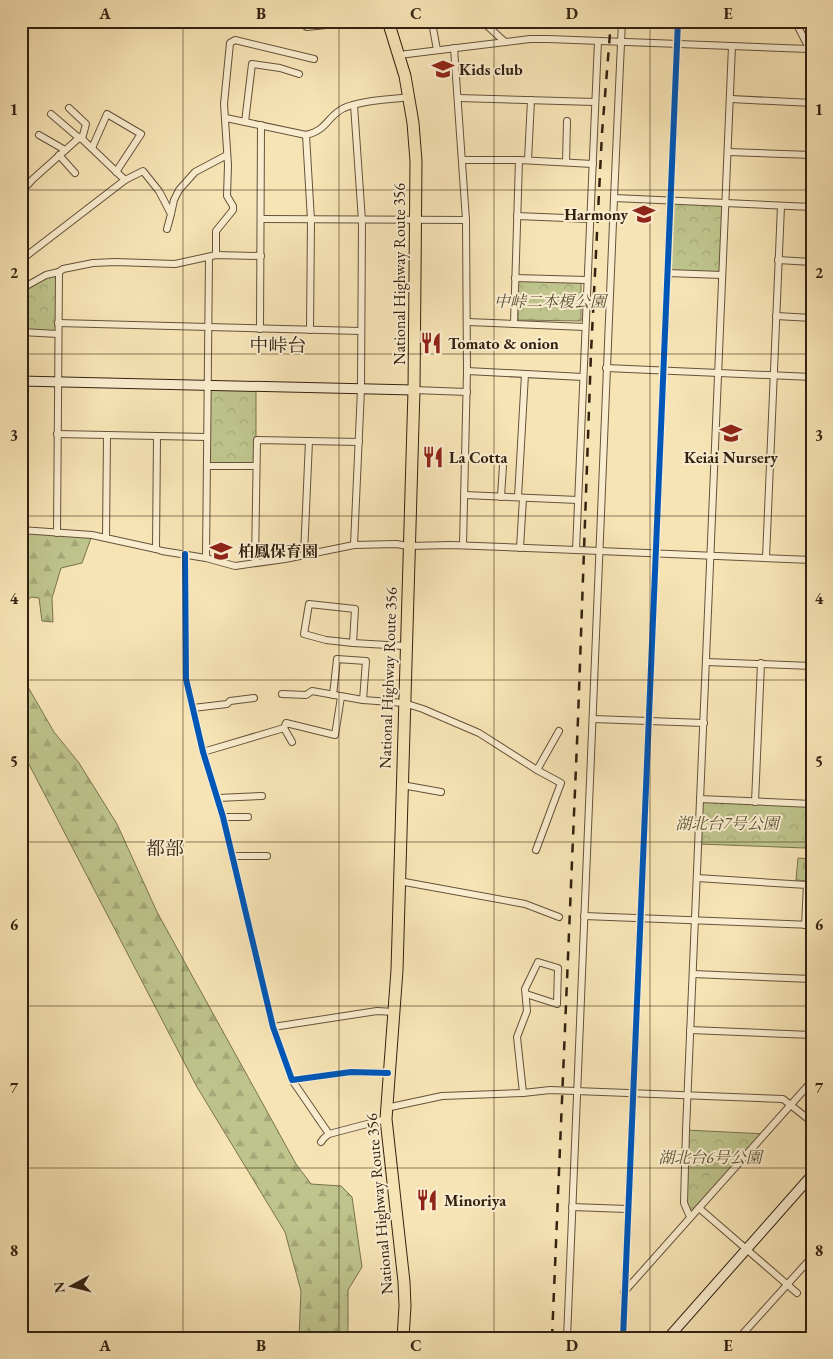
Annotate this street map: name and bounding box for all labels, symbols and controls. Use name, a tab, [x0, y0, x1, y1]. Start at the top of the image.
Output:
text: A	[98, 3, 111, 24]
text: B	[256, 3, 266, 24]
text: C	[410, 3, 422, 24]
text: D	[566, 3, 578, 24]
text: E	[723, 3, 733, 24]
school or university icon: Kids club	[430, 56, 456, 82]
place label: Kids club	[459, 59, 523, 80]
text: 1	[10, 99, 18, 120]
text: 1	[815, 99, 823, 120]
street label: National Highway Route 356	[389, 183, 410, 365]
school or university icon: Harmony	[631, 201, 657, 227]
place label: Harmony	[564, 204, 628, 225]
text: 2	[10, 262, 19, 283]
text: 2	[815, 262, 824, 283]
park label: 中峠二本榎公園	[494, 291, 609, 312]
restaurant icon: Tomato & onion	[418, 330, 444, 356]
district label: 中峠台	[249, 333, 307, 358]
place label: Tomato & onion	[448, 333, 559, 354]
school or university icon: Keiai Nursery	[718, 420, 744, 446]
text: 3	[10, 425, 18, 446]
text: 3	[815, 425, 823, 446]
restaurant icon: La Cotta	[420, 444, 446, 470]
place label: La Cotta	[449, 447, 508, 468]
place label: Keiai Nursery	[684, 447, 778, 468]
school or university icon: 柏鳳保育園	[208, 538, 234, 564]
place label: 柏鳳保育園	[238, 541, 318, 562]
street label: National Highway Route 356	[374, 586, 402, 769]
text: 4	[10, 588, 19, 609]
text: 4	[815, 588, 824, 609]
text: 5	[10, 751, 18, 772]
text: 5	[815, 751, 823, 772]
park label: 湖北台7号公園	[675, 813, 782, 834]
district label: 都部	[146, 836, 184, 861]
text: 6	[10, 914, 19, 935]
text: 6	[815, 914, 824, 935]
text: 7	[10, 1077, 19, 1098]
text: 7	[815, 1077, 824, 1098]
street label: National Highway Route 356	[361, 1112, 397, 1296]
park label: 湖北台6号公園	[658, 1147, 765, 1168]
restaurant icon: Minoriya	[414, 1187, 440, 1213]
place label: Minoriya	[444, 1190, 507, 1211]
text: 8	[10, 1240, 18, 1261]
text: 8	[815, 1240, 823, 1261]
north arrow	[48, 1262, 98, 1312]
text: N	[49, 1280, 69, 1294]
text: A	[98, 1335, 111, 1356]
text: B	[256, 1335, 266, 1356]
text: C	[410, 1335, 422, 1356]
text: D	[566, 1335, 578, 1356]
text: E	[723, 1335, 733, 1356]

